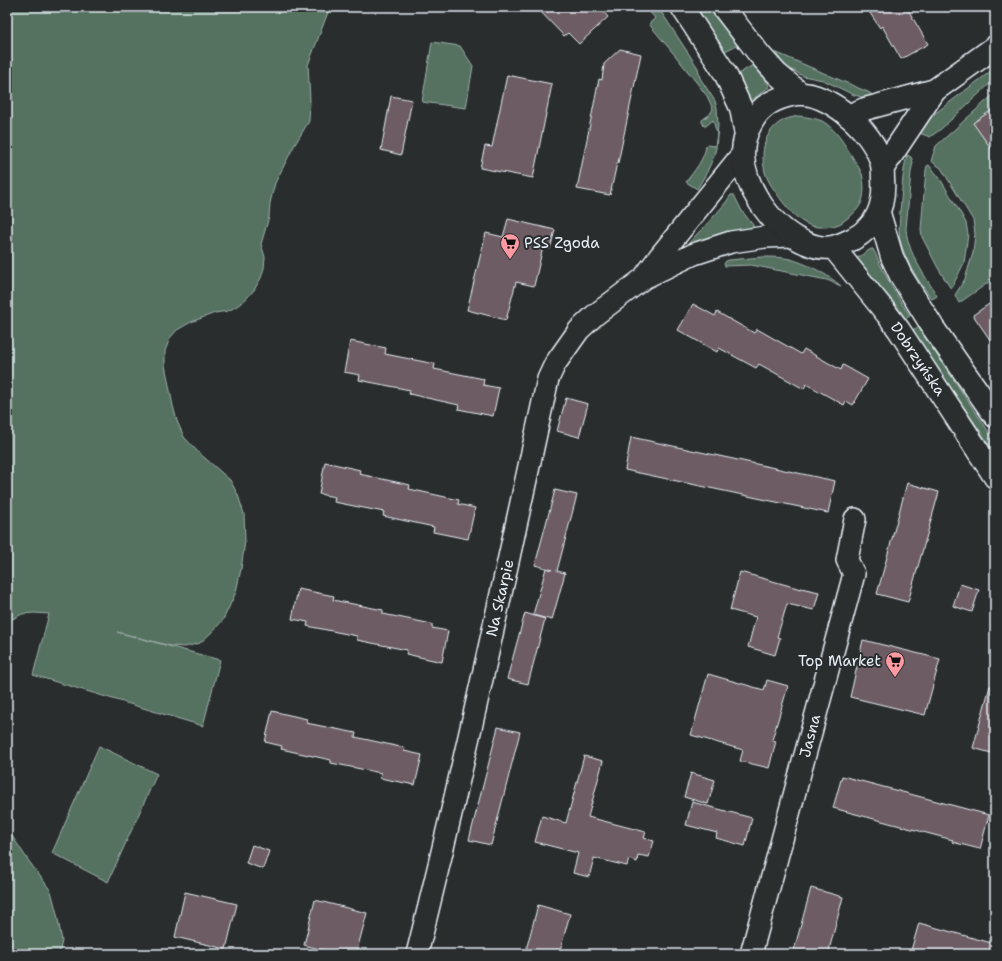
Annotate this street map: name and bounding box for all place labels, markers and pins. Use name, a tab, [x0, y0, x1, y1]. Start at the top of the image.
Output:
supermarket icon: PSS Zgoda	[499, 232, 521, 260]
place label: PSS Zgoda	[524, 233, 600, 253]
supermarket icon: Top Market	[884, 650, 906, 678]
place label: Top Market	[798, 651, 881, 671]

